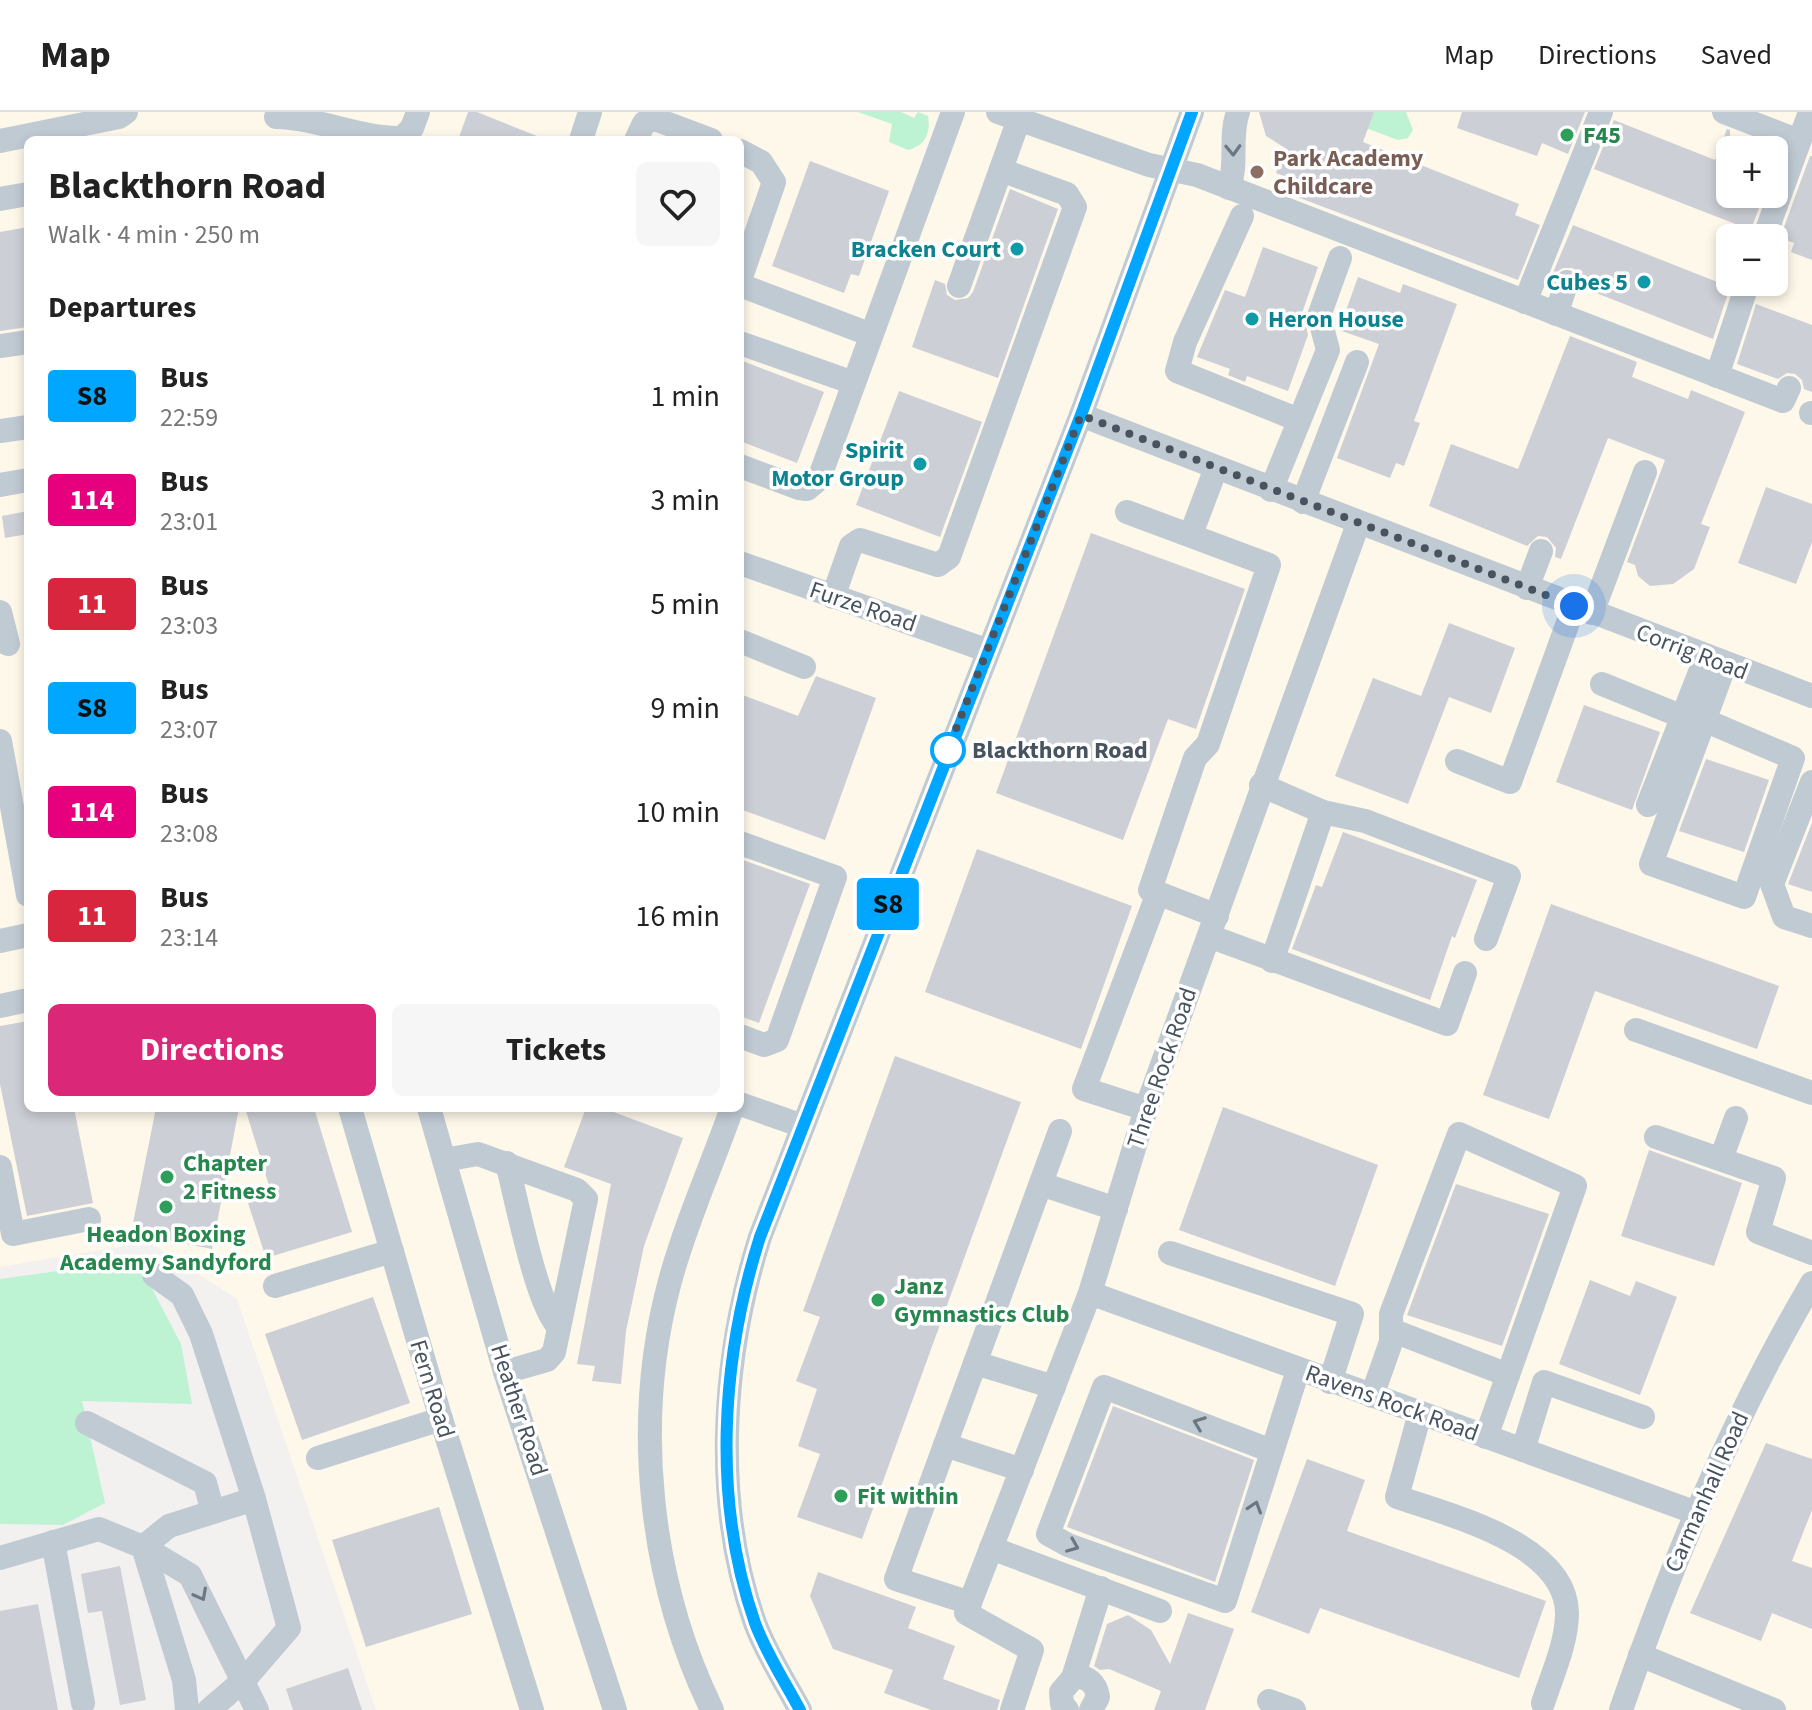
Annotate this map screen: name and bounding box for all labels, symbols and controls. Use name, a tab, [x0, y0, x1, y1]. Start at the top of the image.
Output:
text: Map	[40, 28, 111, 82]
text: Map	[1444, 35, 1494, 75]
text: Directions	[1538, 35, 1657, 75]
text: Saved	[1701, 35, 1772, 75]
place label: F45	[1583, 118, 1621, 153]
marker: F45	[1558, 126, 1576, 144]
map controls	[1716, 136, 1788, 296]
button: +	[1716, 136, 1788, 208]
place label: Park Academy Childcare	[1273, 141, 1424, 204]
one-way arrow	[1224, 144, 1241, 157]
text: Blackthorn Road	[48, 159, 326, 213]
button: heart	[636, 162, 720, 246]
marker: Park Academy Childcare	[1248, 163, 1266, 181]
text: Walk · 4 min · 250 m	[48, 216, 260, 253]
button: −	[1716, 224, 1788, 296]
place label: Bracken Court	[851, 232, 1001, 267]
marker: Bracken Court	[1008, 240, 1026, 258]
place label: Cubes 5	[1546, 265, 1628, 300]
marker: Cubes 5	[1635, 273, 1653, 291]
text: Departures	[48, 286, 196, 329]
place label: Heron House	[1268, 302, 1404, 337]
marker: Heron House	[1243, 310, 1261, 328]
text: Bus	[160, 356, 208, 399]
text: 1 min	[650, 375, 720, 418]
text: S8	[77, 376, 107, 416]
text: 22:59	[160, 399, 218, 436]
place label: Spirit Motor Group	[771, 433, 904, 496]
marker: Spirit Motor Group	[911, 455, 929, 473]
text: Bus	[160, 460, 208, 503]
text: 3 min	[650, 479, 720, 522]
text: 114	[70, 480, 114, 520]
text: 23:01	[160, 503, 218, 540]
text: Bus	[160, 564, 208, 607]
street label: Furze Road	[805, 572, 921, 642]
text: 5 min	[650, 583, 720, 626]
text: 11	[77, 584, 107, 624]
your location	[1554, 586, 1594, 626]
text: 23:03	[160, 607, 218, 644]
street label: Corrig Road	[1631, 615, 1753, 689]
text: Bus	[160, 668, 208, 711]
text: 9 min	[650, 687, 720, 730]
text: S8	[77, 688, 107, 728]
text: 23:07	[160, 711, 218, 748]
marker: Blackthorn Road	[931, 733, 965, 767]
place label: Blackthorn Road	[972, 733, 1148, 768]
text: Bus	[160, 772, 208, 815]
text: 10 min	[636, 791, 720, 834]
text: 114	[70, 792, 114, 832]
text: 23:08	[160, 815, 218, 852]
text: Bus	[160, 876, 208, 919]
line badge: S8	[852, 878, 924, 930]
text: S8	[873, 884, 903, 924]
text: 16 min	[636, 895, 720, 938]
text: 11	[77, 896, 107, 936]
text: 23:14	[160, 919, 218, 956]
street label: Three Rock Road	[1118, 983, 1206, 1153]
button: Directions	[48, 1004, 376, 1096]
button: Tickets	[392, 1004, 720, 1096]
place label: Chapter 2 Fitness	[183, 1146, 276, 1209]
marker: Chapter 2 Fitness	[158, 1168, 176, 1186]
marker: Headon Boxing Academy Sandyford	[157, 1198, 175, 1216]
place label: Headon Boxing Academy Sandyford	[59, 1217, 272, 1280]
place label: Janz Gymnastics Club	[894, 1269, 1070, 1332]
marker: Janz Gymnastics Club	[869, 1291, 887, 1309]
street label: Fern Road	[400, 1335, 464, 1443]
street label: Heather Road	[481, 1340, 557, 1480]
street label: Ravens Rock Road	[1300, 1355, 1484, 1451]
street label: Carmanhall Road	[1656, 1406, 1758, 1578]
one-way arrow	[1193, 1416, 1207, 1433]
place label: Fit within	[857, 1479, 959, 1514]
marker: Fit within	[832, 1487, 850, 1505]
one-way arrow	[1245, 1501, 1261, 1515]
one-way arrow	[1065, 1536, 1079, 1553]
one-way arrow	[191, 1587, 206, 1602]

